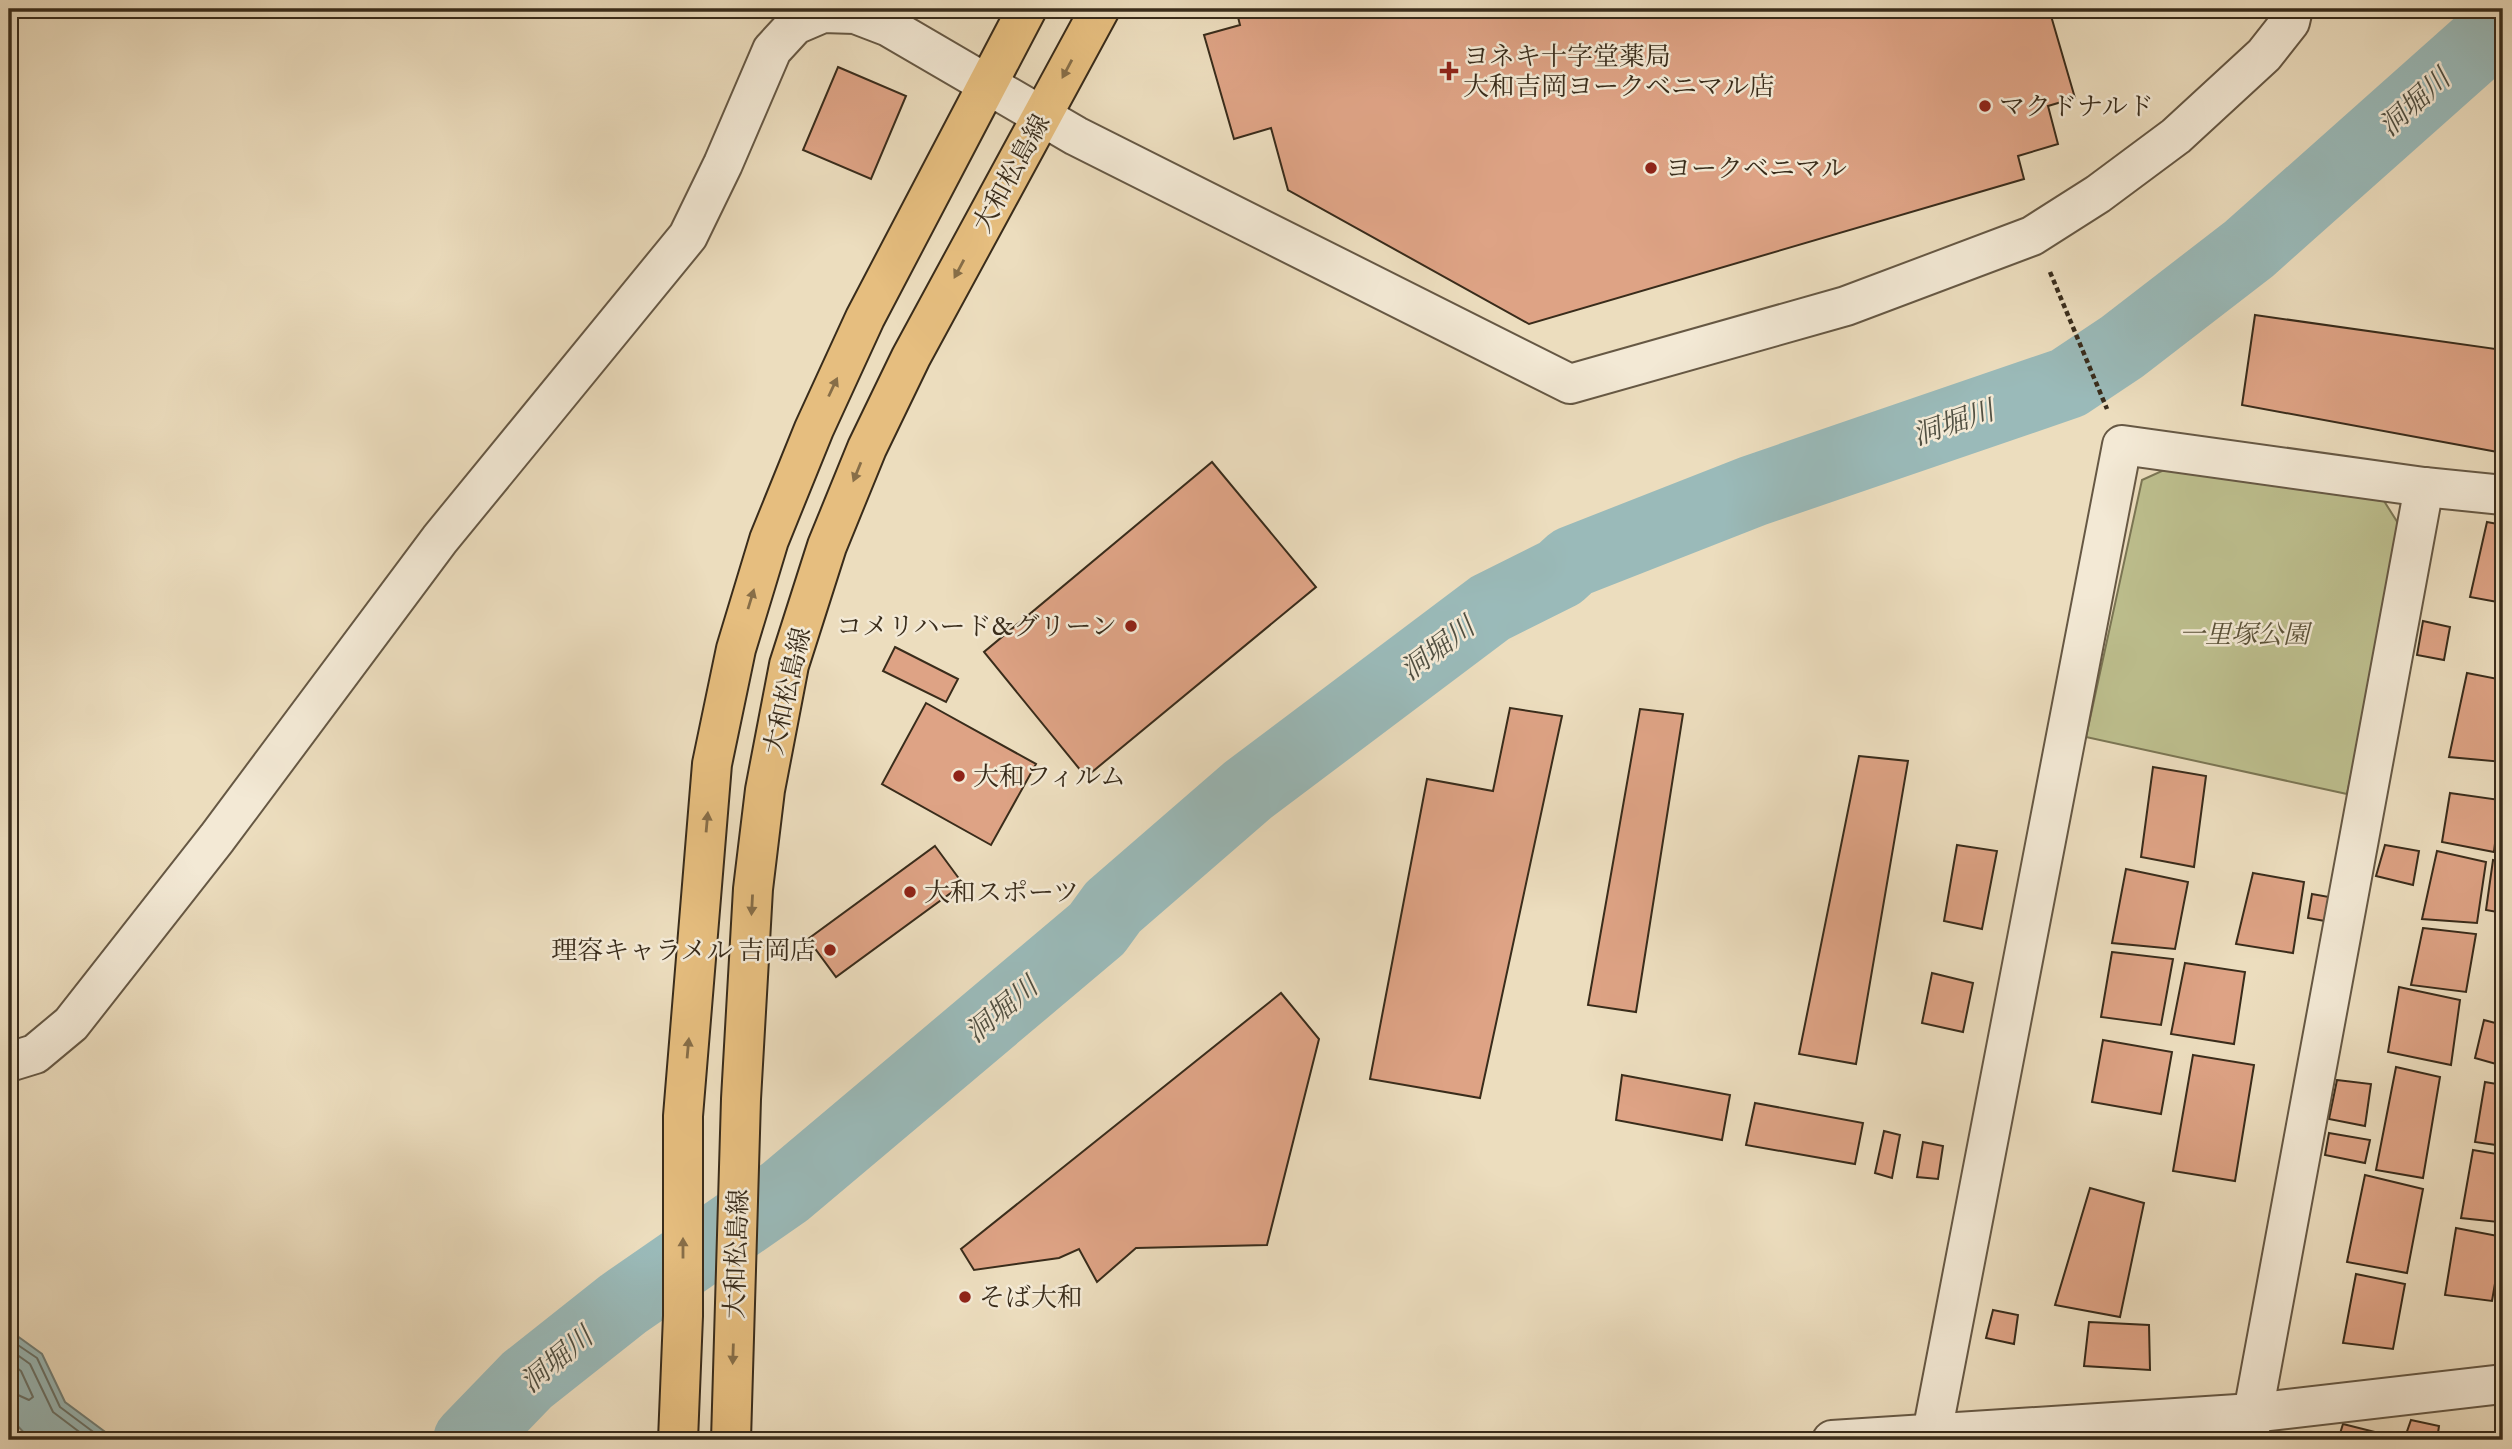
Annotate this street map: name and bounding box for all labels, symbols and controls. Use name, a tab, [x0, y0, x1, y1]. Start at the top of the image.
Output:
place label: ヨネキ十字堂薬局 大和吉岡ヨークベニマル店	[1463, 40, 1775, 102]
one-way arrow	[1062, 59, 1073, 79]
water label: 洞堀川	[2371, 59, 2459, 143]
marker: ヨネキ十字堂薬局 大和吉岡ヨークベニマル店	[1441, 63, 1457, 79]
place label: マクドナルド	[1999, 90, 2154, 122]
marker: マクドナルド	[1977, 98, 1993, 114]
street label: 大和松島線	[965, 108, 1057, 238]
place label: ヨークベニマル	[1665, 152, 1847, 184]
marker: ヨークベニマル	[1643, 160, 1659, 176]
one-way arrow	[953, 259, 965, 279]
one-way arrow	[827, 377, 839, 397]
water label: 洞堀川	[1908, 391, 2001, 453]
one-way arrow	[851, 462, 862, 483]
one-way arrow	[747, 588, 757, 609]
water label: 洞堀川	[1393, 607, 1484, 688]
place label: コメリハード&グリーン	[836, 610, 1117, 642]
marker: コメリハード&グリーン	[1123, 618, 1139, 634]
park label: 一里塚公園	[2179, 618, 2313, 650]
street label: 大和松島線	[757, 624, 817, 758]
place label: 大和フィルム	[973, 760, 1126, 792]
marker: 大和フィルム	[951, 768, 967, 784]
one-way arrow	[702, 810, 713, 832]
place label: 大和スポーツ	[924, 876, 1079, 908]
marker: 大和スポーツ	[902, 884, 918, 900]
one-way arrow	[746, 894, 757, 916]
place label: 理容キャラメル 吉岡店	[551, 934, 816, 966]
marker: 理容キャラメル 吉岡店	[822, 942, 838, 958]
water label: 洞堀川	[958, 967, 1047, 1050]
one-way arrow	[683, 1037, 694, 1059]
street label: 大和松島線	[718, 1188, 754, 1320]
one-way arrow	[677, 1237, 689, 1259]
place label: そば大和	[979, 1281, 1083, 1313]
marker: そば大和	[957, 1289, 973, 1305]
water label: 洞堀川	[513, 1317, 602, 1400]
one-way arrow	[727, 1344, 739, 1366]

